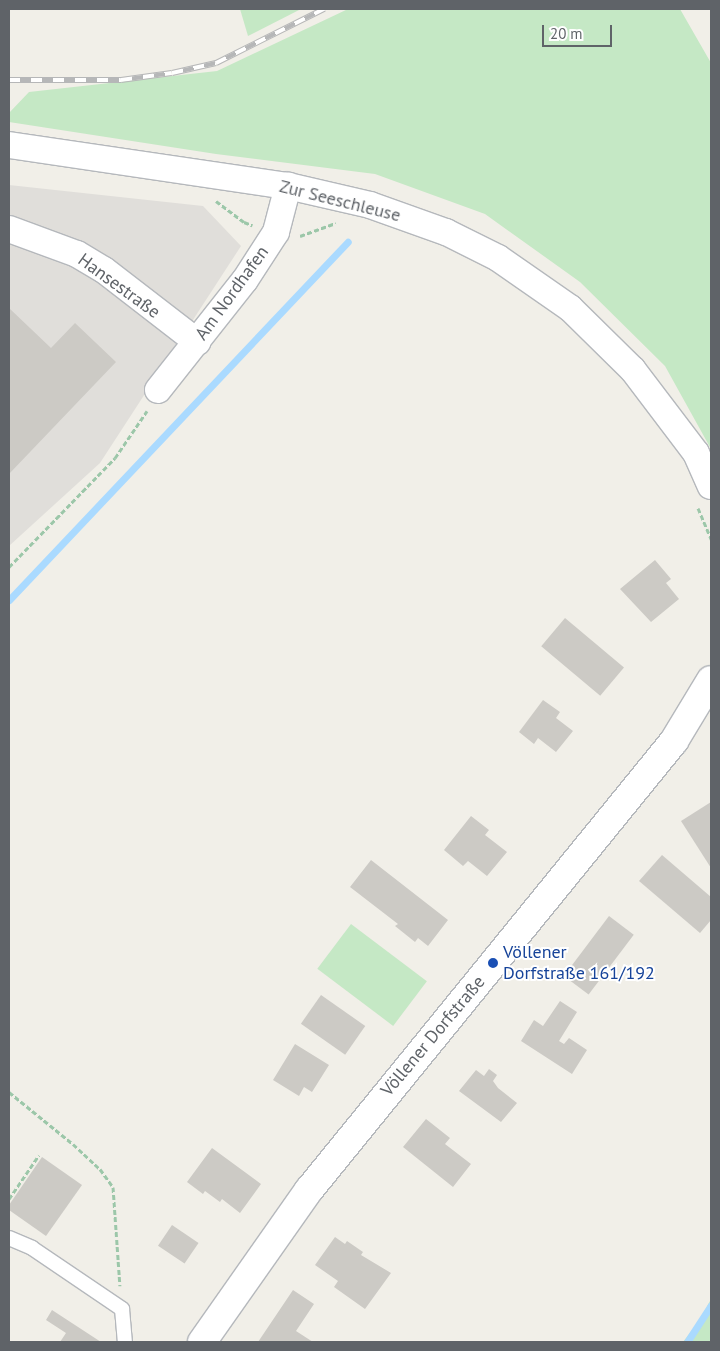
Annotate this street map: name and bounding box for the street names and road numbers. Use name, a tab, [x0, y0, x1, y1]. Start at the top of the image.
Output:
street label: Zur Seeschleuse	[277, 176, 403, 226]
street label: Am Nordhafen	[191, 242, 273, 344]
street label: Hansestraße	[74, 249, 164, 323]
street label: Völlener Dorfstraße	[376, 971, 490, 1101]

